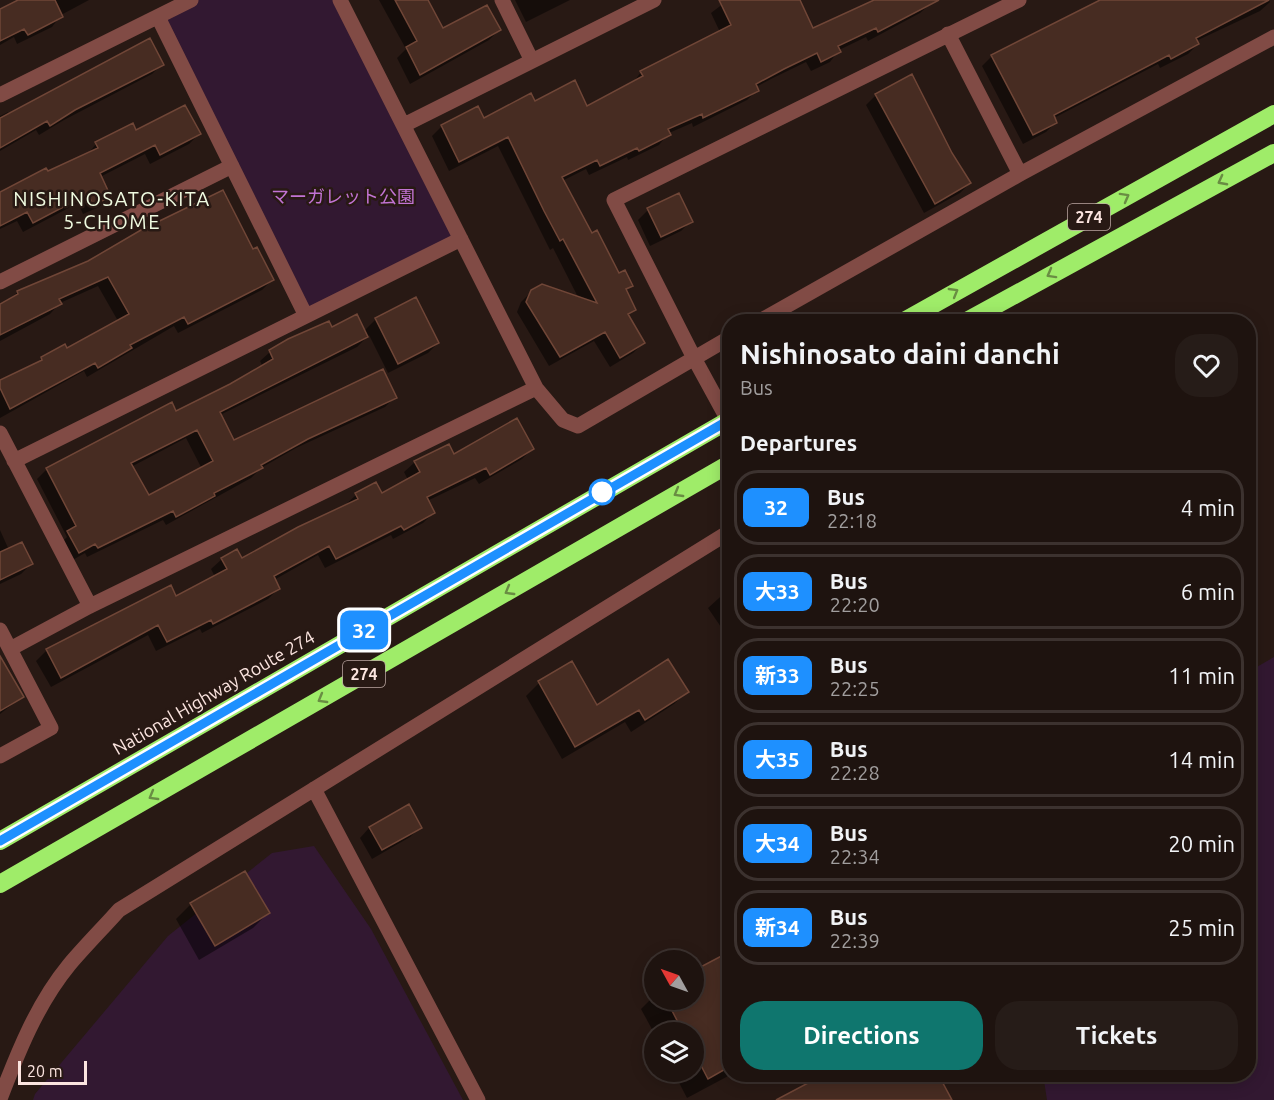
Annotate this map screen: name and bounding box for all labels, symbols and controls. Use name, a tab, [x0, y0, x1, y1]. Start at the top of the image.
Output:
one-way arrow	[1218, 174, 1229, 185]
park label: マーガレット公園	[271, 186, 415, 206]
district label: NISHINOSATO-KITA 5-CHOME	[13, 187, 211, 233]
one-way arrow	[1119, 193, 1129, 204]
road number: 274	[1068, 204, 1110, 230]
one-way arrow	[1047, 267, 1057, 278]
one-way arrow	[948, 287, 958, 299]
button: heart	[1175, 334, 1238, 397]
text: Nishinosato daini danchi	[740, 338, 1060, 369]
text: Bus	[740, 376, 773, 399]
text: Departures	[740, 430, 857, 455]
unlabelled marker	[589, 479, 615, 505]
text: Bus	[827, 484, 865, 509]
one-way arrow	[674, 486, 684, 498]
text: 32	[764, 495, 788, 519]
text: 4 min	[1181, 495, 1235, 520]
text: 22:18	[827, 509, 877, 532]
text: Bus	[830, 568, 868, 593]
text: 大33	[755, 579, 800, 603]
text: 6 min	[1181, 579, 1235, 604]
one-way arrow	[505, 584, 515, 595]
text: 22:20	[830, 593, 880, 616]
line badge: 32	[337, 610, 391, 650]
text: 32	[352, 618, 376, 642]
street label: National Highway Route 274	[109, 626, 318, 758]
text: Bus	[830, 652, 868, 677]
road number: 274	[343, 661, 385, 687]
text: 新33	[755, 663, 800, 687]
text: 11 min	[1168, 663, 1235, 688]
text: 22:25	[830, 677, 880, 700]
one-way arrow	[318, 691, 328, 703]
text: Bus	[830, 736, 868, 761]
text: 大35	[755, 747, 800, 771]
text: 14 min	[1168, 747, 1235, 772]
text: 22:28	[830, 761, 880, 784]
one-way arrow	[149, 789, 159, 800]
text: Bus	[830, 820, 868, 845]
text: 大34	[755, 831, 800, 855]
text: 20 min	[1168, 831, 1235, 856]
text: 22:34	[830, 845, 880, 868]
text: Bus	[830, 904, 868, 929]
text: 新34	[755, 915, 800, 939]
text: 25 min	[1168, 915, 1235, 940]
text: 22:39	[830, 929, 880, 952]
north arrow	[644, 950, 704, 1010]
map controls	[644, 950, 704, 1082]
button: Directions	[740, 1001, 983, 1070]
button: Tickets	[995, 1001, 1238, 1070]
button: layers	[644, 1022, 704, 1082]
scale bar	[18, 1058, 87, 1086]
text: 20 m	[27, 1062, 63, 1080]

